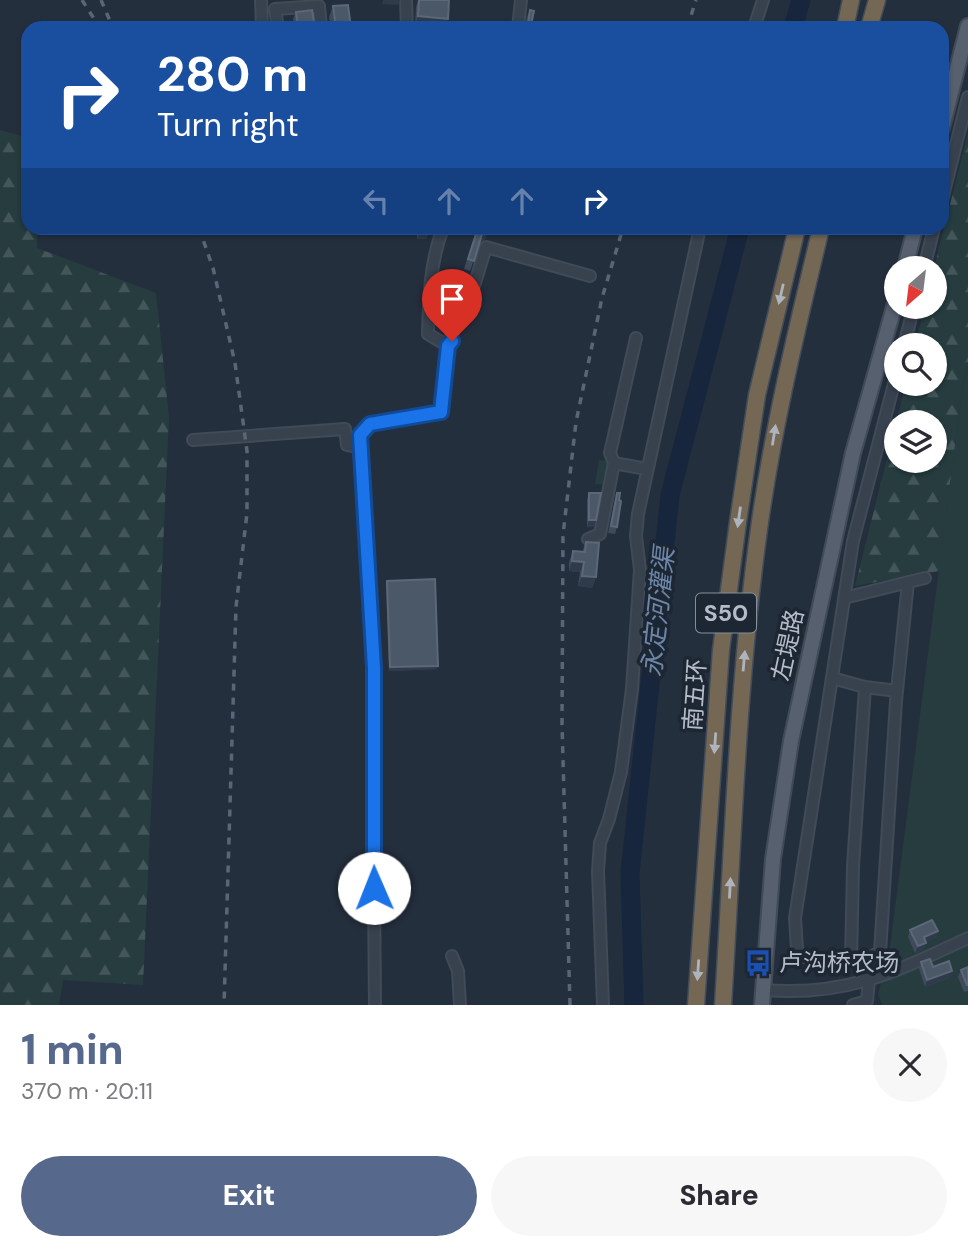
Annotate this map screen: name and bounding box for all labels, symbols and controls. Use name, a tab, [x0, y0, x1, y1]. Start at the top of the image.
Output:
text: 280 m	[157, 42, 308, 106]
icon: right	[42, 49, 133, 140]
text: Turn right	[157, 104, 299, 146]
icon: left	[357, 182, 395, 220]
icon: ahead	[430, 182, 468, 220]
icon: ahead	[503, 182, 541, 220]
icon: right	[576, 182, 614, 220]
north arrow	[884, 256, 947, 318]
map controls	[884, 256, 947, 473]
pin	[422, 269, 482, 341]
icon: arrive	[433, 280, 471, 318]
one-way arrow	[776, 283, 787, 305]
button: search	[884, 333, 947, 396]
button: layers	[884, 410, 947, 473]
one-way arrow	[769, 424, 780, 446]
one-way arrow	[733, 506, 744, 528]
water label: 永定河灌渠	[634, 542, 682, 678]
road number: S50	[696, 594, 756, 632]
street label: 左堤路	[765, 606, 810, 683]
one-way arrow	[739, 650, 750, 672]
street label: 南五环	[677, 658, 712, 732]
one-way arrow	[709, 733, 720, 755]
position arrow	[337, 851, 411, 925]
one-way arrow	[725, 877, 736, 899]
place label: 卢沟桥农场	[779, 947, 899, 978]
bus stop icon: 卢沟桥农场	[743, 948, 773, 978]
one-way arrow	[692, 959, 703, 981]
text: 1 min	[21, 1022, 124, 1077]
button: close	[873, 1028, 947, 1102]
text: 370 m · 20:11	[21, 1076, 153, 1106]
button: Exit	[21, 1156, 477, 1236]
button: Share	[491, 1156, 947, 1236]

